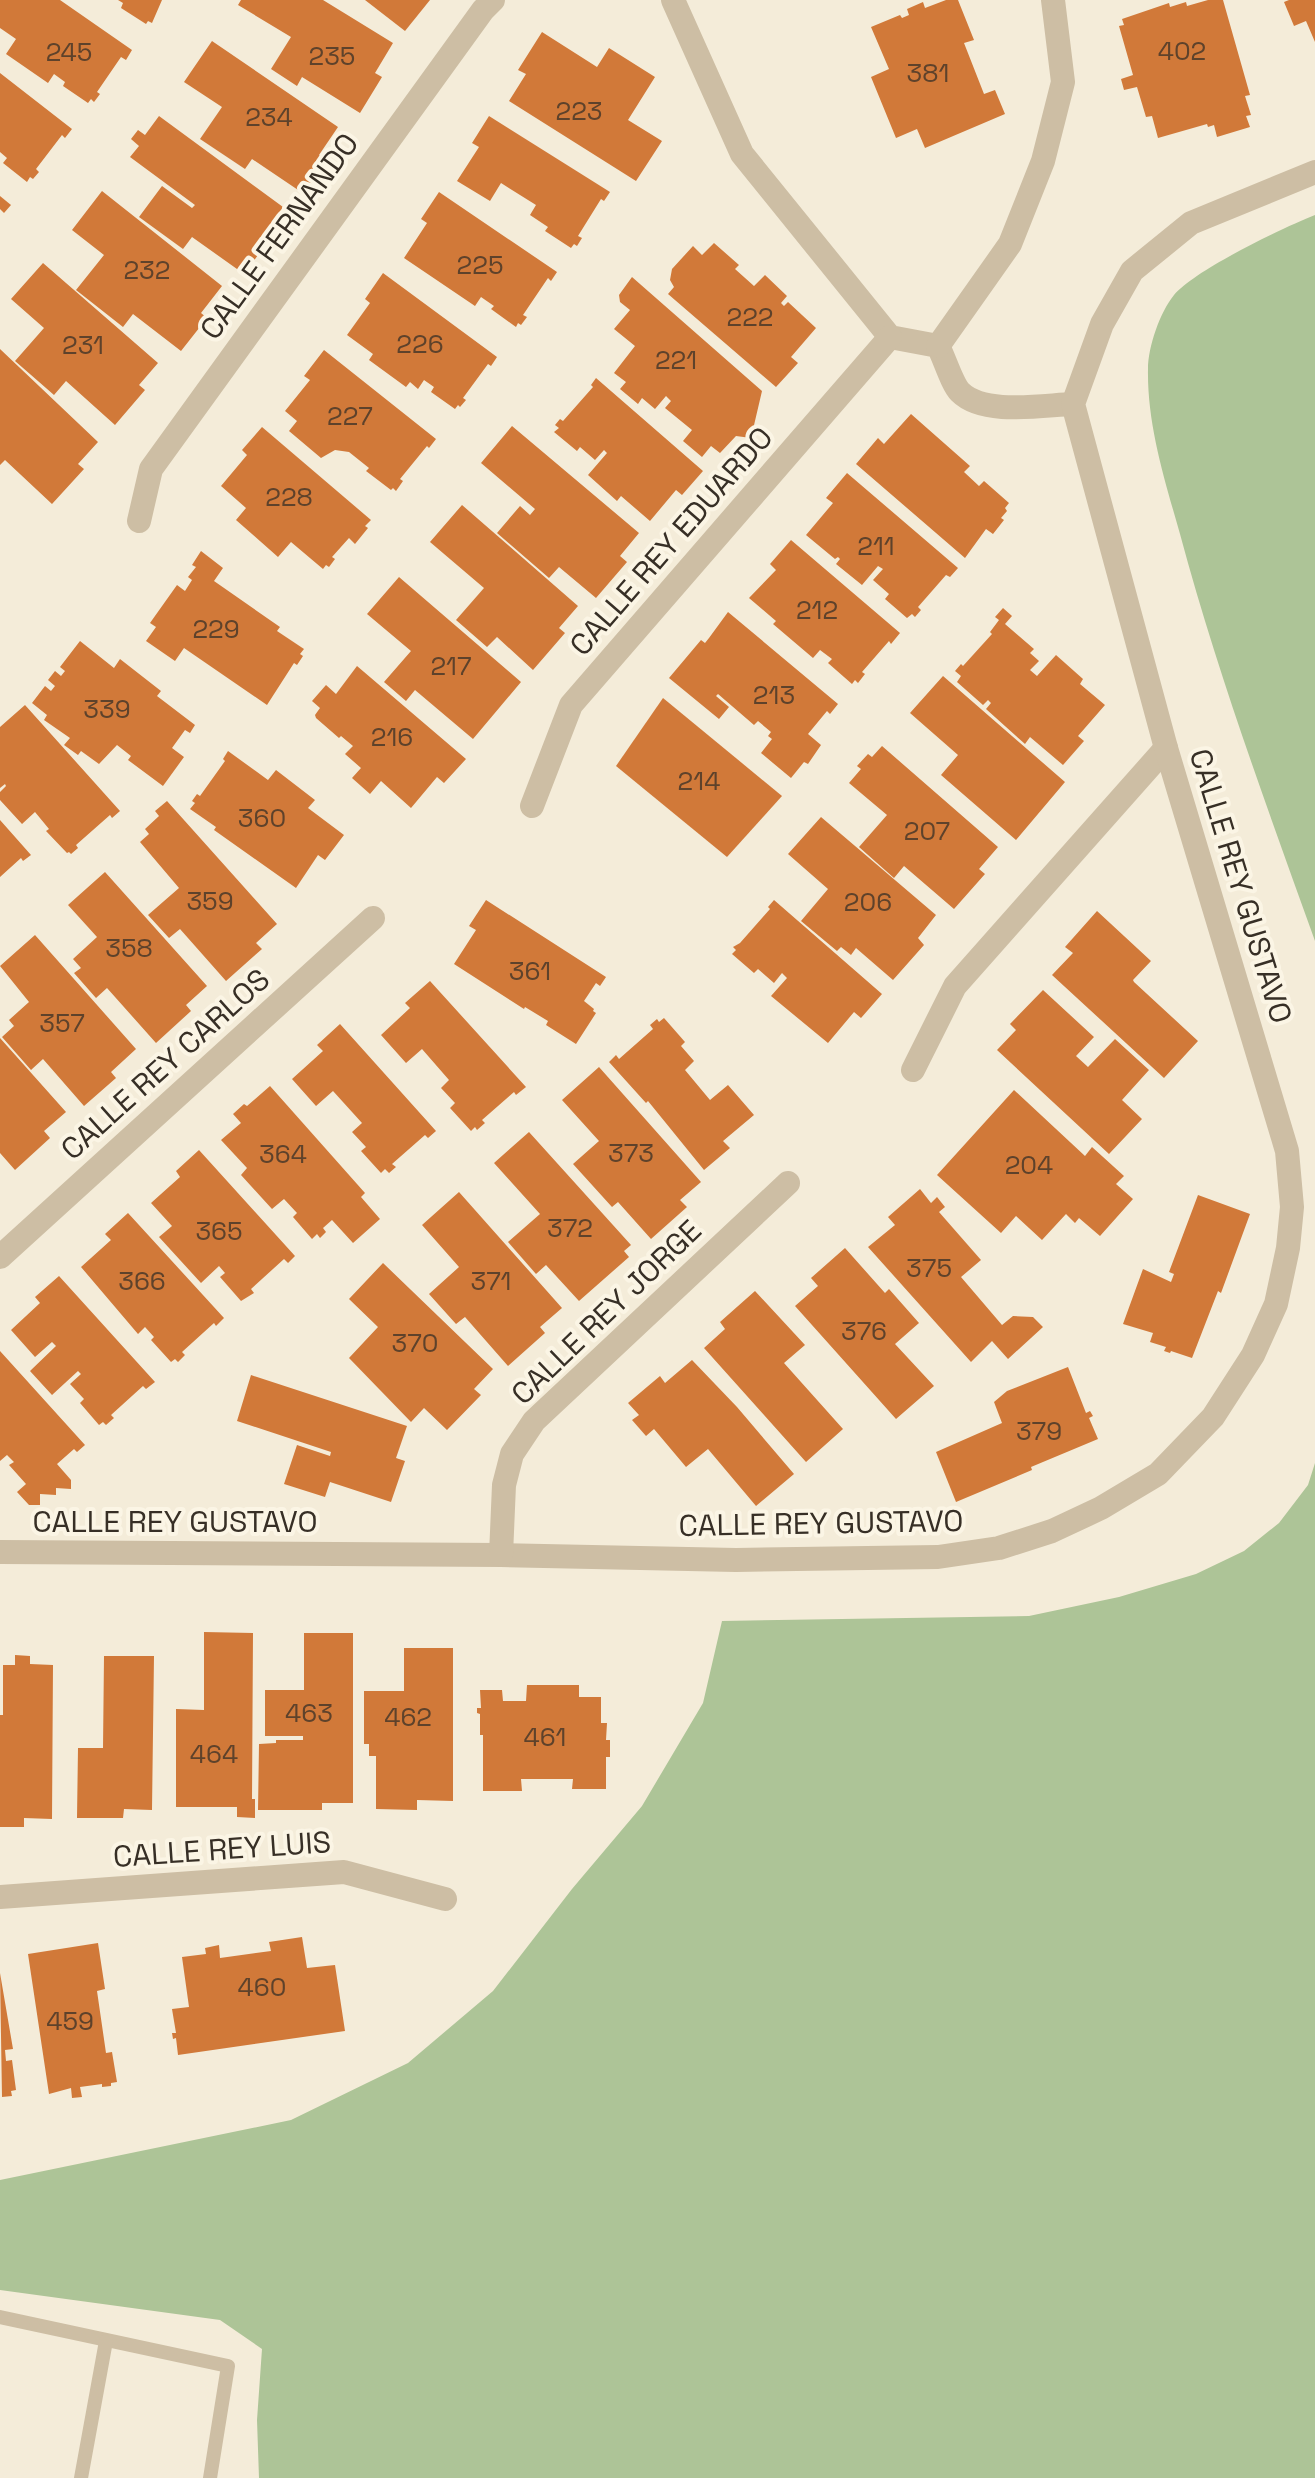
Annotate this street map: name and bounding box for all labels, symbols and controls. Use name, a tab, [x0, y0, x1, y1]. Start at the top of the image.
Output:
house number: 402	[1158, 34, 1206, 68]
house number: 245	[46, 35, 92, 69]
house number: 235	[309, 39, 355, 73]
house number: 381	[907, 56, 949, 90]
house number: 223	[556, 94, 602, 128]
house number: 234	[245, 100, 293, 134]
street label: CALLE FERNANDO	[191, 125, 367, 347]
house number: 225	[457, 248, 503, 282]
house number: 232	[124, 253, 170, 287]
house number: 222	[726, 300, 774, 334]
house number: 226	[396, 327, 444, 361]
house number: 231	[62, 328, 104, 362]
house number: 221	[655, 343, 697, 377]
house number: 227	[327, 399, 373, 433]
street label: CALLE REY EDUARDO	[561, 418, 781, 664]
house number: 228	[265, 480, 313, 514]
house number: 211	[857, 529, 895, 563]
house number: 212	[796, 593, 838, 627]
house number: 229	[192, 612, 240, 646]
house number: 217	[430, 649, 472, 683]
house number: 213	[753, 678, 795, 712]
house number: 339	[83, 692, 131, 726]
house number: 216	[371, 720, 413, 754]
street label: CALLE REY GUSTAVO	[1181, 744, 1301, 1028]
house number: 214	[678, 764, 720, 798]
house number: 360	[238, 801, 286, 835]
house number: 207	[904, 814, 950, 848]
house number: 359	[186, 884, 234, 918]
house number: 206	[844, 885, 892, 919]
house number: 358	[105, 931, 153, 965]
house number: 361	[509, 954, 551, 988]
street label: CALLE REY CARLOS	[52, 960, 278, 1168]
house number: 357	[39, 1006, 85, 1040]
house number: 373	[608, 1136, 654, 1170]
house number: 364	[259, 1137, 307, 1171]
house number: 204	[1005, 1148, 1053, 1182]
street label: CALLE REY JORGE	[503, 1211, 709, 1413]
house number: 372	[547, 1211, 593, 1245]
house number: 365	[195, 1214, 243, 1248]
house number: 375	[906, 1251, 952, 1285]
house number: 366	[118, 1264, 166, 1298]
house number: 371	[471, 1264, 511, 1298]
house number: 376	[841, 1314, 887, 1348]
house number: 370	[392, 1326, 438, 1360]
house number: 379	[1016, 1414, 1062, 1448]
street label: CALLE REY GUSTAVO	[678, 1501, 964, 1545]
street label: CALLE REY GUSTAVO	[33, 1502, 317, 1541]
house number: 463	[285, 1696, 333, 1730]
house number: 462	[384, 1700, 432, 1734]
house number: 461	[524, 1720, 566, 1754]
house number: 464	[190, 1737, 238, 1771]
street label: CALLE REY LUIS	[112, 1822, 332, 1876]
house number: 460	[238, 1970, 286, 2004]
house number: 459	[46, 2004, 94, 2038]

